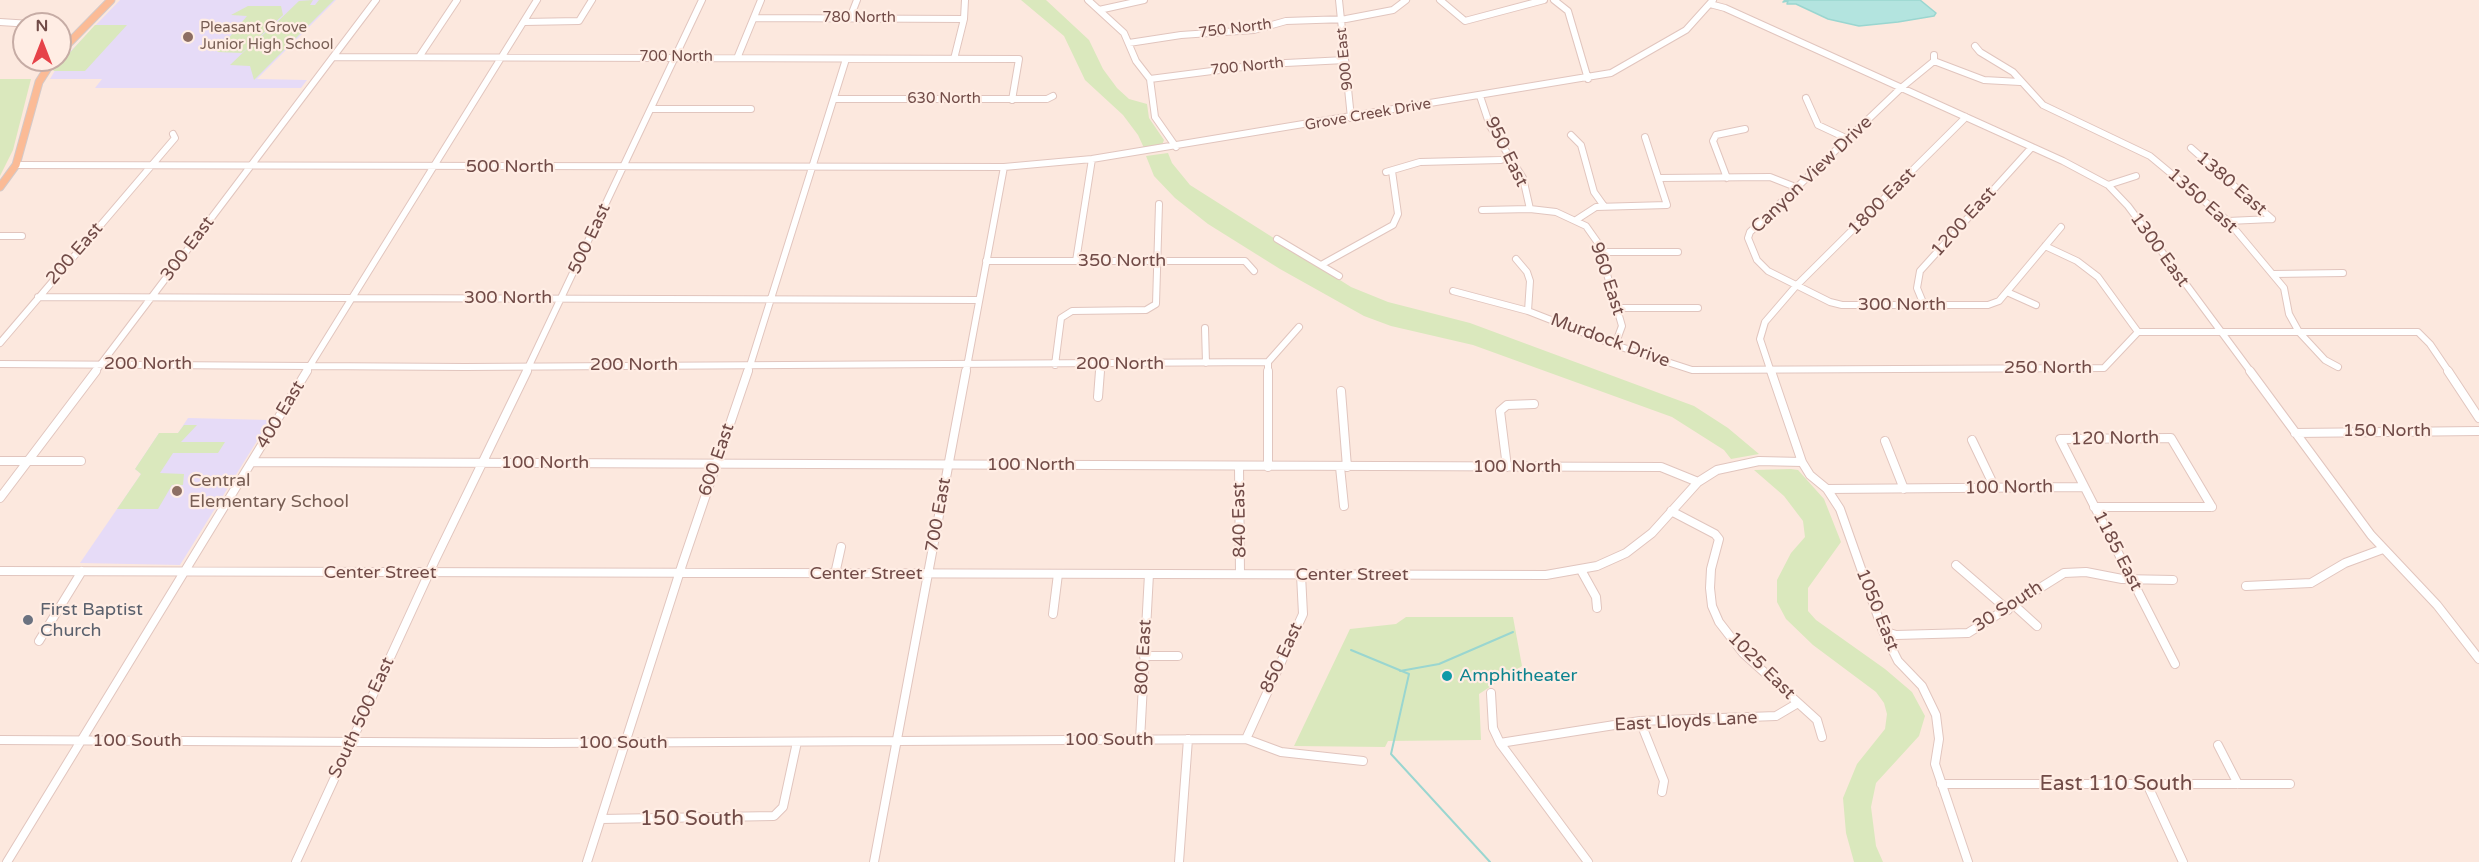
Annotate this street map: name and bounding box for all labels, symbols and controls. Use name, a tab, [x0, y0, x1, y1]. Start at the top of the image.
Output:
street label: 780 North	[822, 9, 896, 27]
north arrow	[12, 12, 72, 72]
text: N	[36, 16, 48, 36]
street label: 750 North	[1197, 16, 1273, 42]
place label: Pleasant Grove Junior High School	[200, 19, 334, 54]
street label: 900 East	[1333, 27, 1357, 91]
marker: Pleasant Grove Junior High School	[181, 30, 195, 44]
street label: 700 North	[639, 48, 713, 66]
street label: 700 North	[1209, 54, 1285, 80]
street label: 630 North	[907, 90, 981, 108]
street label: Grove Creek Drive	[1303, 95, 1433, 135]
street label: Canyon View Drive	[1747, 112, 1877, 238]
street label: 950 East	[1480, 113, 1532, 191]
street label: 1380 East	[2191, 147, 2271, 221]
street label: 500 North	[466, 156, 554, 178]
street label: 1800 East	[1844, 164, 1920, 240]
street label: 1350 East	[2163, 164, 2241, 238]
street label: 1200 East	[1927, 183, 2001, 261]
street label: 500 East	[564, 200, 616, 278]
street label: 1300 East	[2125, 209, 2193, 291]
street label: 300 East	[157, 212, 219, 286]
street label: 200 East	[42, 218, 108, 290]
street label: 960 East	[1585, 240, 1629, 318]
street label: 350 North	[1078, 250, 1166, 272]
street label: 300 North	[464, 287, 552, 309]
street label: 300 North	[1858, 294, 1946, 316]
street label: Murdock Drive	[1547, 309, 1673, 373]
street label: 200 North	[104, 353, 192, 375]
street label: 200 North	[1076, 353, 1164, 375]
street label: 200 North	[590, 354, 678, 376]
street label: 250 North	[2004, 357, 2092, 379]
street label: 400 East	[252, 377, 310, 453]
street label: 150 North	[2343, 420, 2431, 442]
street label: 600 East	[694, 421, 740, 499]
street label: 120 North	[2071, 427, 2159, 451]
street label: 100 North	[501, 452, 589, 474]
street label: 100 North	[987, 454, 1075, 476]
street label: 100 North	[1473, 456, 1561, 478]
place label: Central Elementary School	[189, 470, 349, 512]
street label: 700 East	[922, 476, 956, 554]
street label: 100 North	[1965, 476, 2053, 500]
street label: 840 East	[1229, 482, 1251, 558]
marker: Central Elementary School	[170, 484, 184, 498]
street label: 1185 East	[2088, 507, 2146, 595]
street label: Center Street	[323, 562, 437, 584]
street label: Center Street	[809, 563, 923, 585]
street label: Center Street	[1295, 564, 1409, 586]
street label: 1050 East	[1851, 566, 1903, 654]
street label: 30 South	[1969, 577, 2047, 637]
place label: First Baptist Church	[40, 599, 143, 642]
marker: First Baptist Church	[21, 613, 35, 627]
street label: 800 East	[1131, 619, 1157, 695]
street label: 850 East	[1256, 619, 1308, 697]
street label: 1025 East	[1723, 628, 1799, 704]
street label: South 500 East	[325, 654, 399, 782]
place label: Amphitheater	[1459, 665, 1577, 687]
marker: Amphitheater	[1440, 669, 1454, 683]
street label: East Lloyds Lane	[1614, 707, 1758, 737]
street label: 100 South	[1064, 729, 1154, 751]
street label: 100 South	[92, 730, 182, 752]
street label: 100 South	[578, 732, 668, 754]
street label: East 110 South	[2040, 771, 2192, 797]
street label: 150 South	[640, 806, 744, 832]

